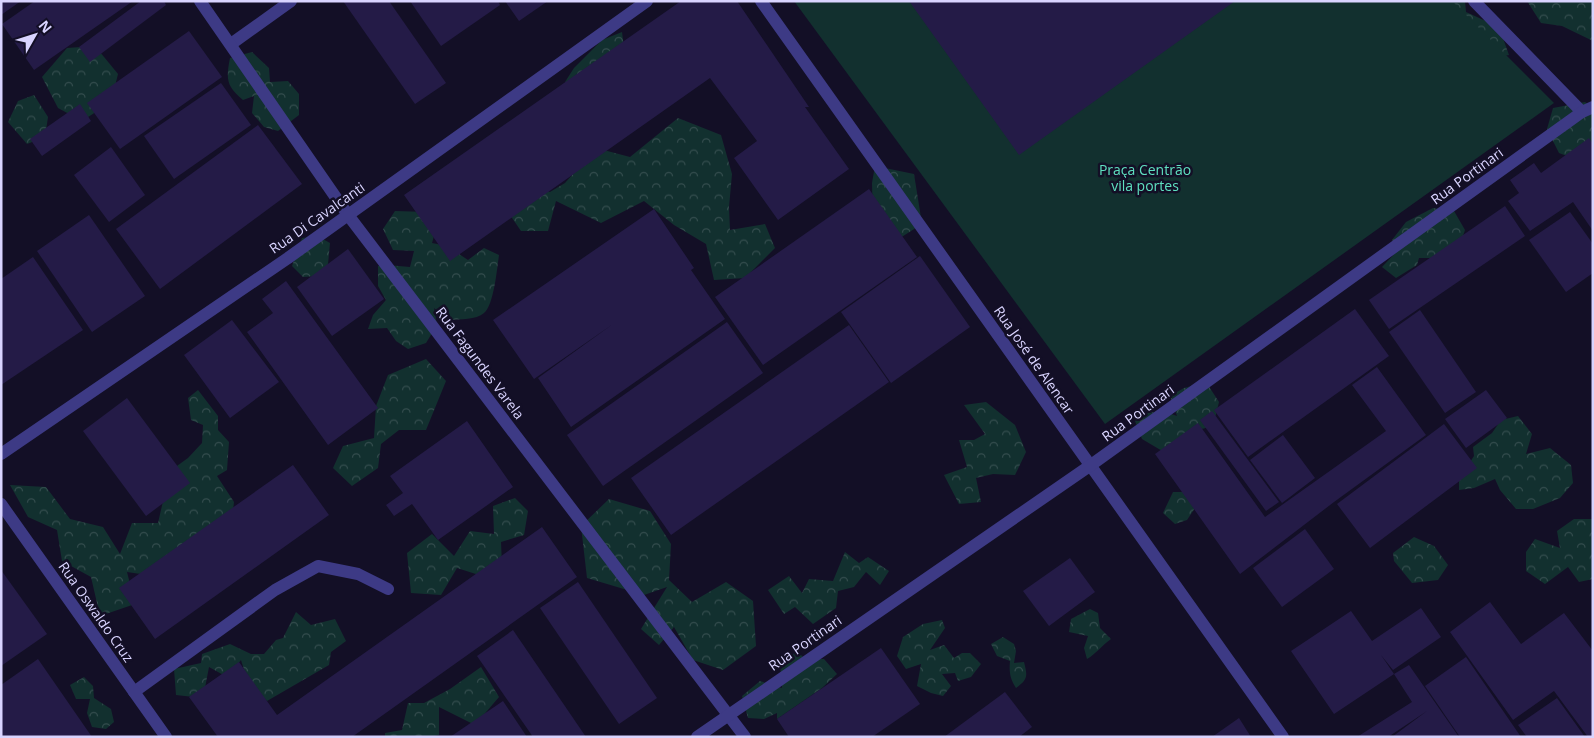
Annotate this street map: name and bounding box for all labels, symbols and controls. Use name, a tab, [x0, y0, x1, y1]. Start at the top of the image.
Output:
north arrow	[10, 10, 60, 60]
text: N	[35, 16, 56, 37]
street label: Rua Portinari	[1427, 143, 1507, 208]
park label: Praça Centrão vila portes	[1099, 160, 1191, 195]
street label: Rua Di Cavalcanti	[265, 178, 368, 258]
street label: Rua José de Alencar	[990, 302, 1079, 418]
street label: Rua Fagundes Varela	[432, 303, 529, 423]
street label: Rua Portinari	[1098, 380, 1178, 445]
street label: Rua Oswaldo Cruz	[55, 558, 138, 666]
street label: Rua Portinari	[764, 610, 845, 675]

